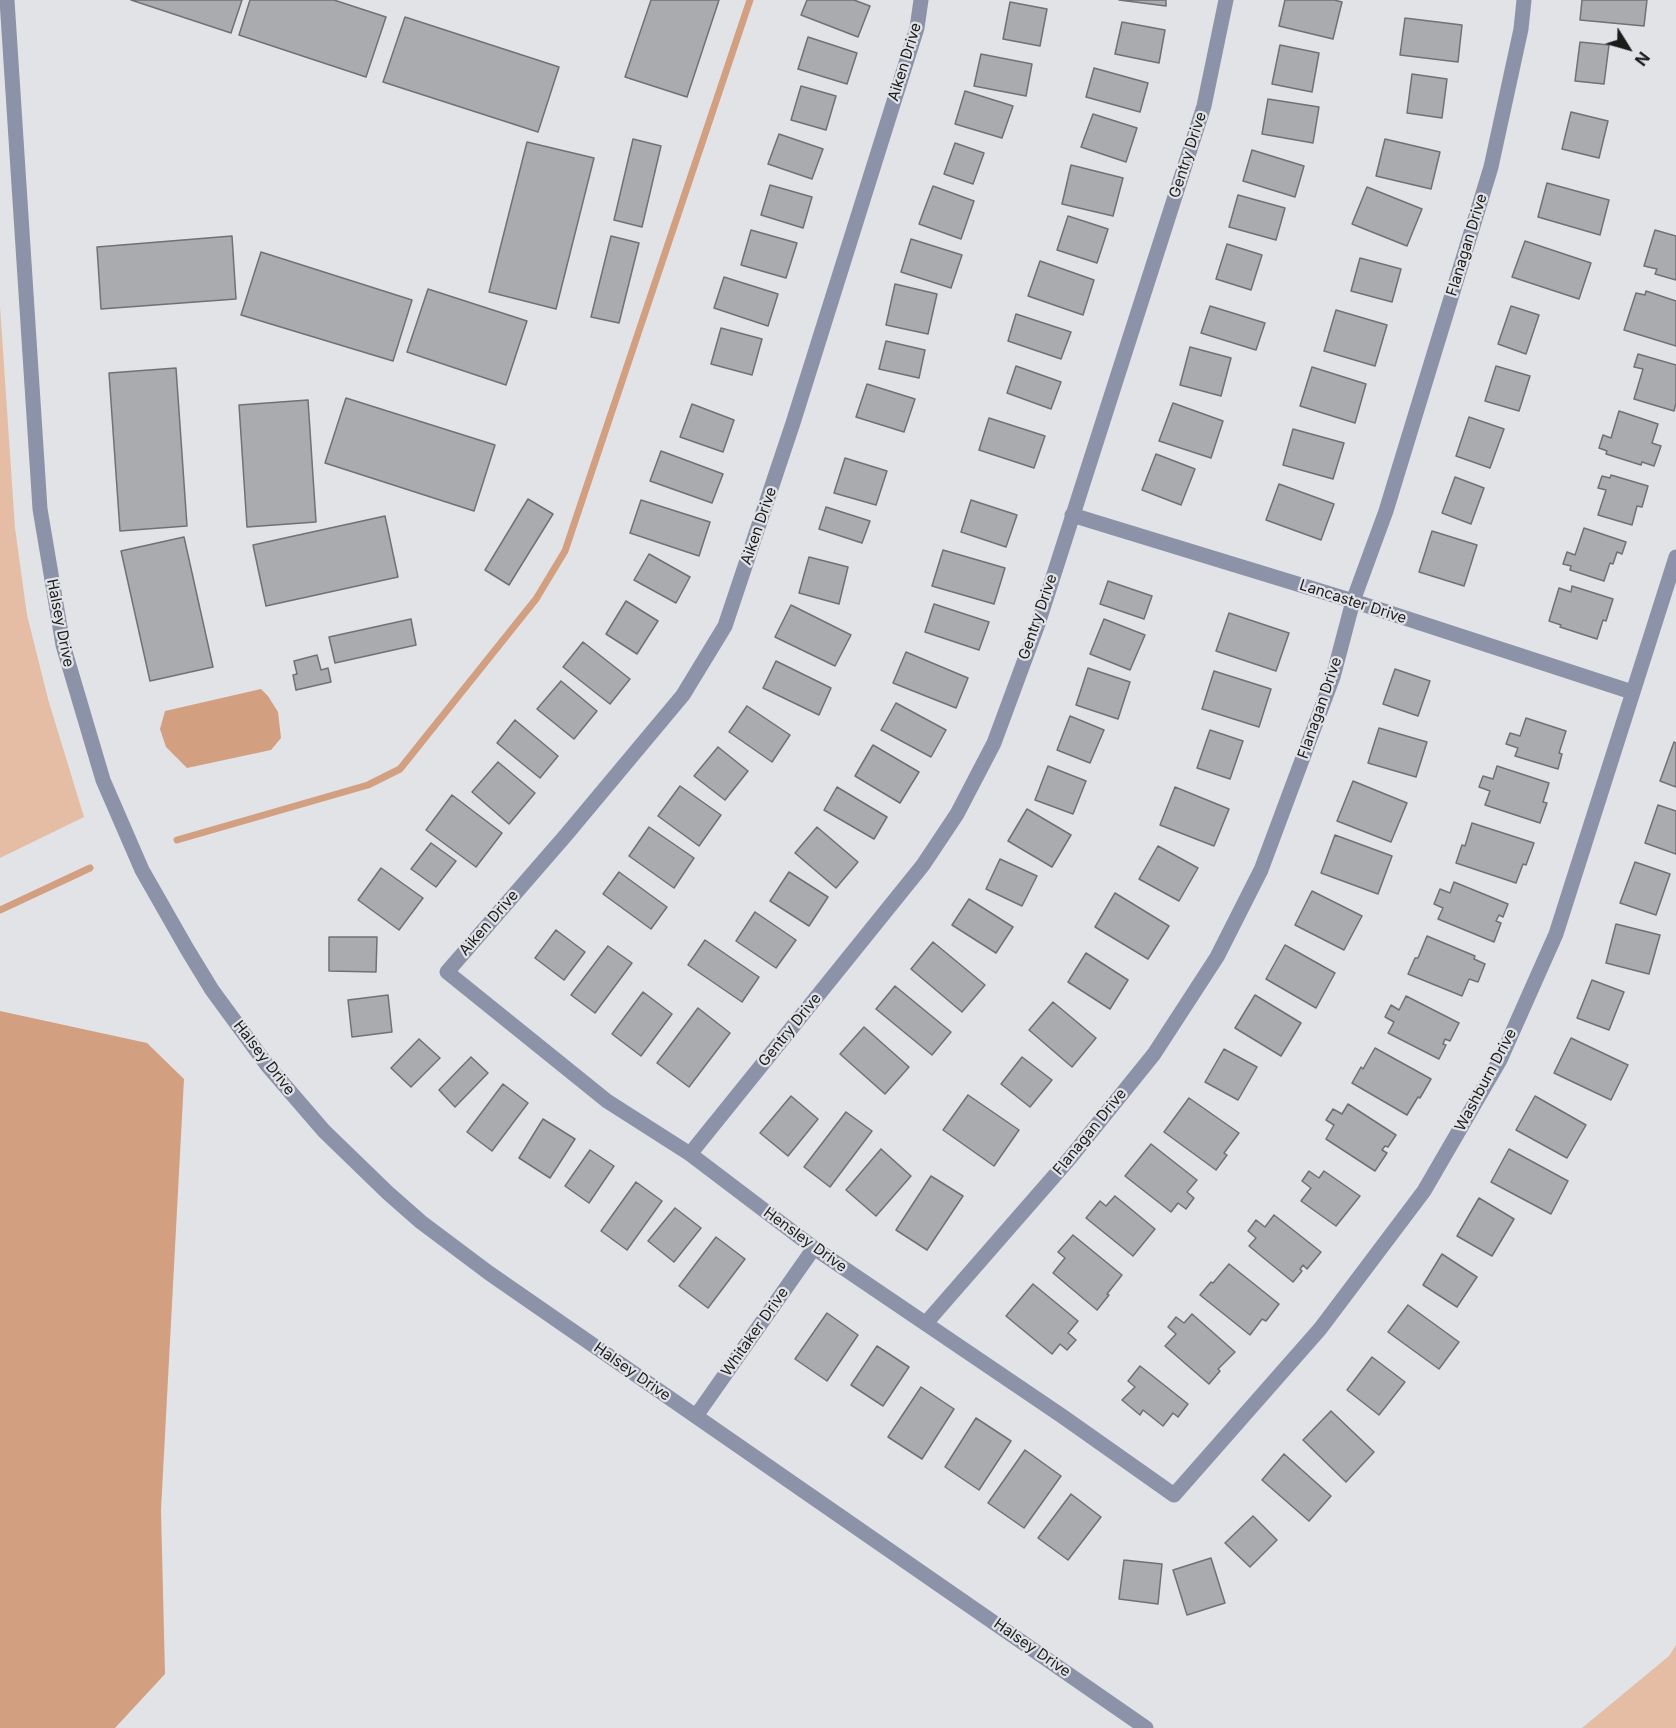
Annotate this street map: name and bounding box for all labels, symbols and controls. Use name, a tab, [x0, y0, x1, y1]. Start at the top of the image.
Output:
north arrow	[1598, 18, 1658, 78]
street label: Aiken Drive	[885, 21, 925, 103]
text: N	[1631, 48, 1654, 70]
street label: Gentry Drive	[1166, 110, 1210, 200]
street label: Flanagan Drive	[1443, 192, 1491, 298]
street label: Aiken Drive	[737, 485, 781, 567]
street label: Gentry Drive	[1015, 572, 1061, 662]
street label: Lancaster Drive	[1297, 576, 1409, 628]
street label: Halsey Drive	[43, 577, 77, 669]
street label: Flanagan Drive	[1294, 655, 1346, 761]
street label: Aiken Drive	[456, 887, 522, 959]
street label: Gentry Drive	[755, 990, 825, 1070]
street label: Halsey Drive	[229, 1017, 299, 1099]
street label: Washburn Drive	[1451, 1026, 1521, 1134]
street label: Flanagan Drive	[1050, 1085, 1130, 1179]
street label: Hensley Drive	[760, 1204, 850, 1276]
street label: Whitaker Drive	[718, 1284, 792, 1380]
street label: Halsey Drive	[590, 1339, 674, 1405]
street label: Halsey Drive	[990, 1615, 1074, 1681]

